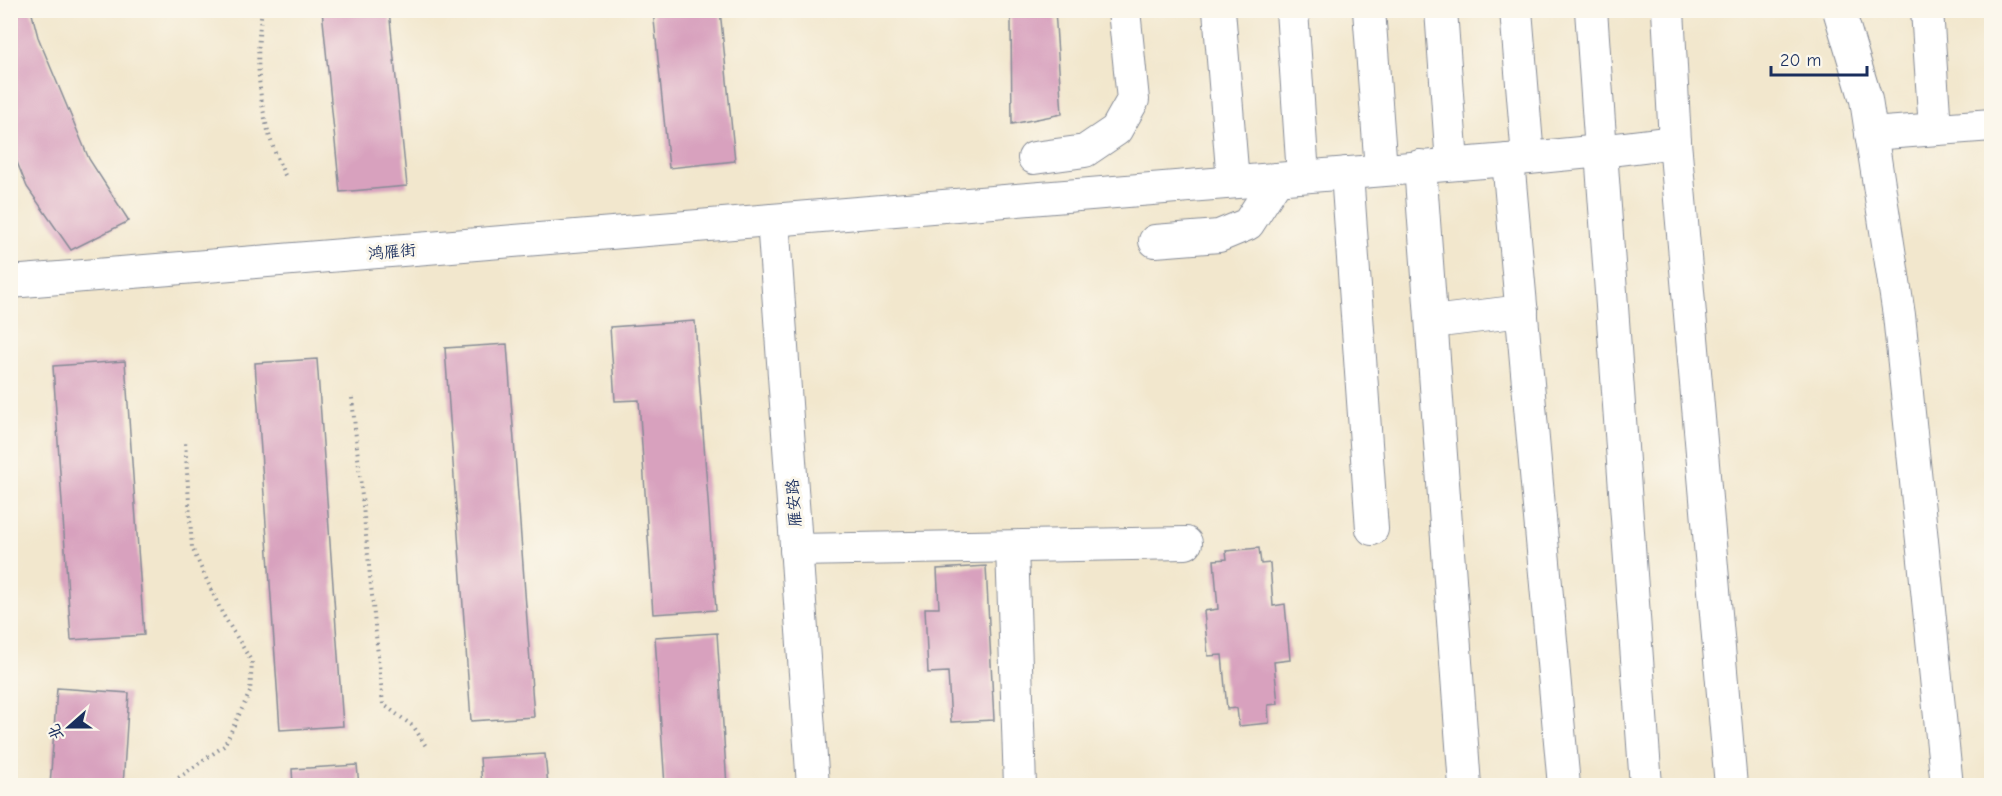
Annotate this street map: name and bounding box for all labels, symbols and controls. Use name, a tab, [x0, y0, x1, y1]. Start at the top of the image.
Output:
scale bar	[1771, 39, 1867, 77]
text: 20 m	[1780, 50, 1821, 71]
street label: 鸿雁街	[367, 241, 417, 263]
street label: 雁安路	[783, 478, 805, 528]
north arrow	[39, 697, 99, 757]
text: 北	[45, 721, 67, 743]

